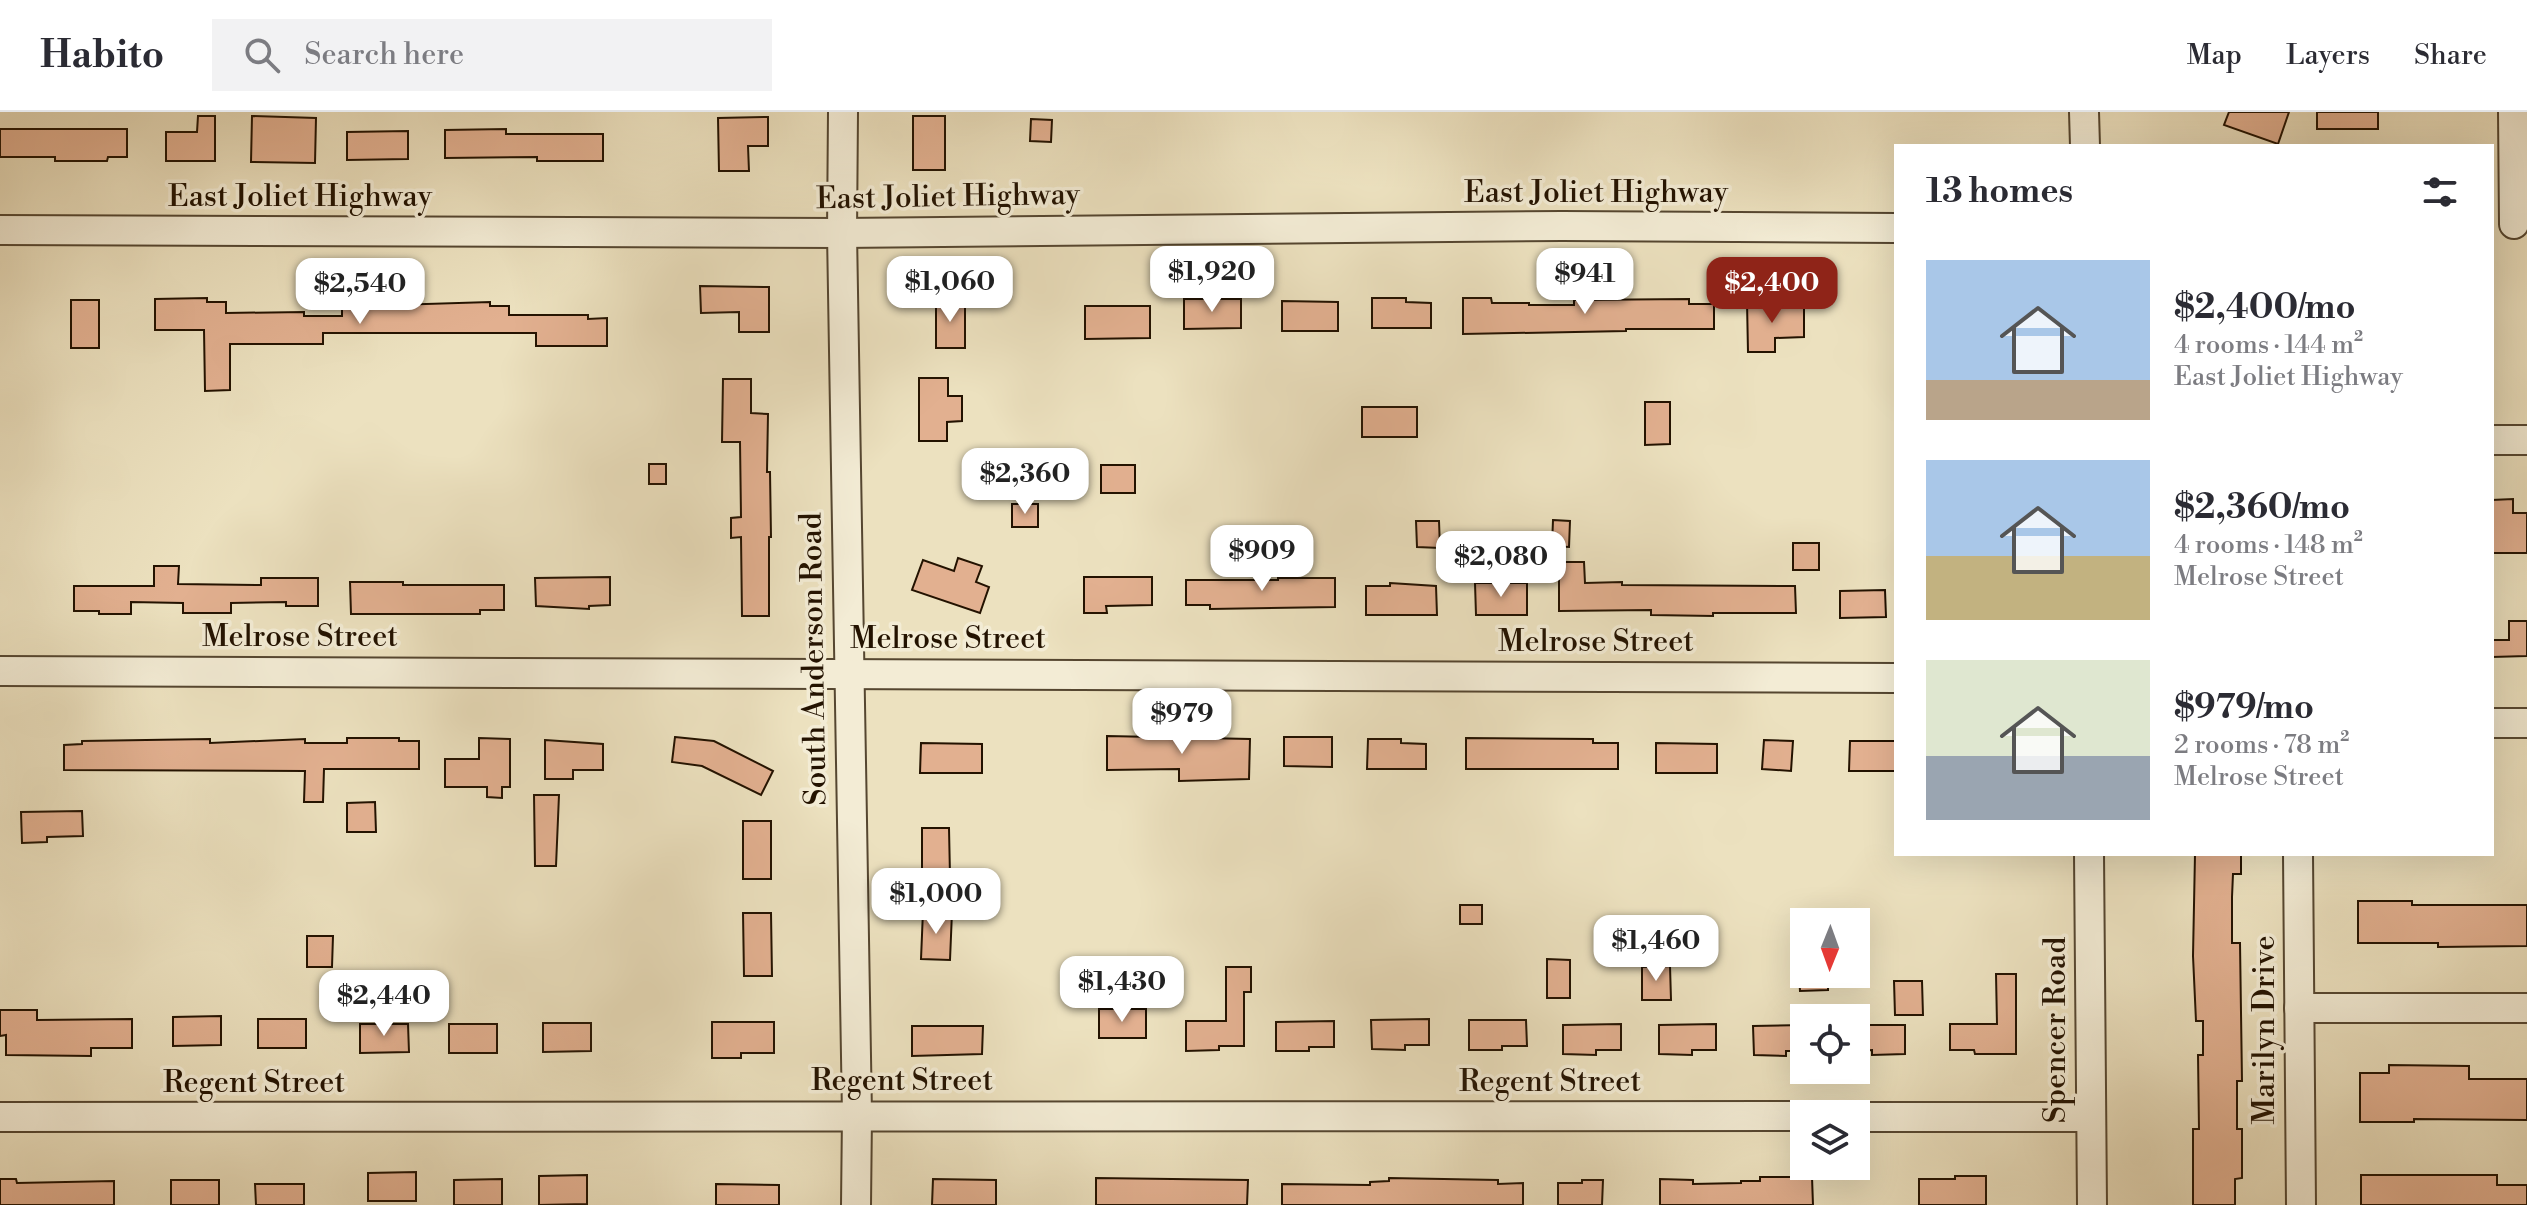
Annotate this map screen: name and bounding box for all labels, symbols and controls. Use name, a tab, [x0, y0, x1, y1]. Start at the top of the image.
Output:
search box	[212, 19, 772, 91]
text: Habito	[40, 32, 164, 79]
icon: search	[240, 33, 284, 77]
text: Search here	[304, 36, 464, 74]
text: Map	[2187, 38, 2242, 73]
text: Layers	[2286, 38, 2370, 73]
text: Share	[2414, 38, 2487, 73]
icon: filters	[2418, 170, 2462, 214]
text: 13 homes	[1926, 171, 2073, 213]
street label: East Joliet Highway	[1464, 174, 1728, 212]
street label: East Joliet Highway	[816, 176, 1081, 218]
street label: East Joliet Highway	[168, 178, 432, 216]
pin: $1,920	[1147, 246, 1277, 314]
pin: $941	[1538, 248, 1632, 316]
pin: $1,060	[885, 256, 1015, 324]
text: $1,920	[1168, 256, 1256, 288]
pin: $2,400	[1707, 257, 1837, 325]
pin: $2,540	[295, 258, 425, 326]
text: $941	[1554, 258, 1616, 290]
text: $1,060	[905, 266, 995, 298]
text: $2,400	[1725, 267, 1819, 299]
text: $2,540	[314, 268, 406, 300]
text: $2,400/mo	[2174, 287, 2356, 329]
icon: home	[1990, 292, 2086, 388]
text: 4 rooms · 144 m²	[2174, 329, 2363, 361]
text: East Joliet Highway	[2174, 361, 2403, 393]
pin: $2,360	[960, 448, 1090, 516]
text: $2,360	[980, 458, 1070, 490]
text: $2,360/mo	[2174, 487, 2350, 529]
icon: home	[1990, 492, 2086, 588]
street label: South Anderson Road	[792, 512, 836, 806]
pin: $909	[1215, 525, 1309, 593]
text: 4 rooms · 148 m²	[2174, 529, 2363, 561]
pin: $2,080	[1436, 531, 1566, 599]
text: $909	[1228, 535, 1296, 567]
text: $2,080	[1454, 541, 1548, 573]
text: Melrose Street	[2174, 561, 2344, 593]
street label: Melrose Street	[202, 618, 398, 656]
street label: Melrose Street	[850, 620, 1046, 658]
street label: Melrose Street	[1498, 623, 1694, 661]
text: $979/mo	[2174, 687, 2314, 729]
pin: $979	[1135, 688, 1229, 756]
icon: home	[1990, 692, 2086, 788]
text: $979	[1150, 698, 1214, 730]
text: 2 rooms · 78 m²	[2174, 729, 2349, 761]
text: Melrose Street	[2174, 761, 2344, 793]
pin: $1,000	[871, 868, 1001, 936]
text: $1,000	[890, 878, 982, 910]
north arrow	[1790, 908, 1870, 988]
map controls	[1790, 908, 1870, 1180]
pin: $1,460	[1591, 915, 1721, 983]
text: $1,460	[1612, 925, 1700, 957]
street label: Marilyn Drive	[2246, 935, 2284, 1125]
street label: Spencer Road	[2037, 937, 2075, 1123]
pin: $1,430	[1057, 956, 1187, 1024]
text: $1,430	[1078, 966, 1166, 998]
pin: $2,440	[319, 970, 449, 1038]
text: $2,440	[337, 980, 431, 1012]
button: locate	[1790, 1004, 1870, 1084]
street label: Regent Street	[811, 1062, 993, 1100]
street label: Regent Street	[1459, 1063, 1641, 1101]
street label: Regent Street	[163, 1064, 345, 1102]
button: layers	[1790, 1100, 1870, 1180]

